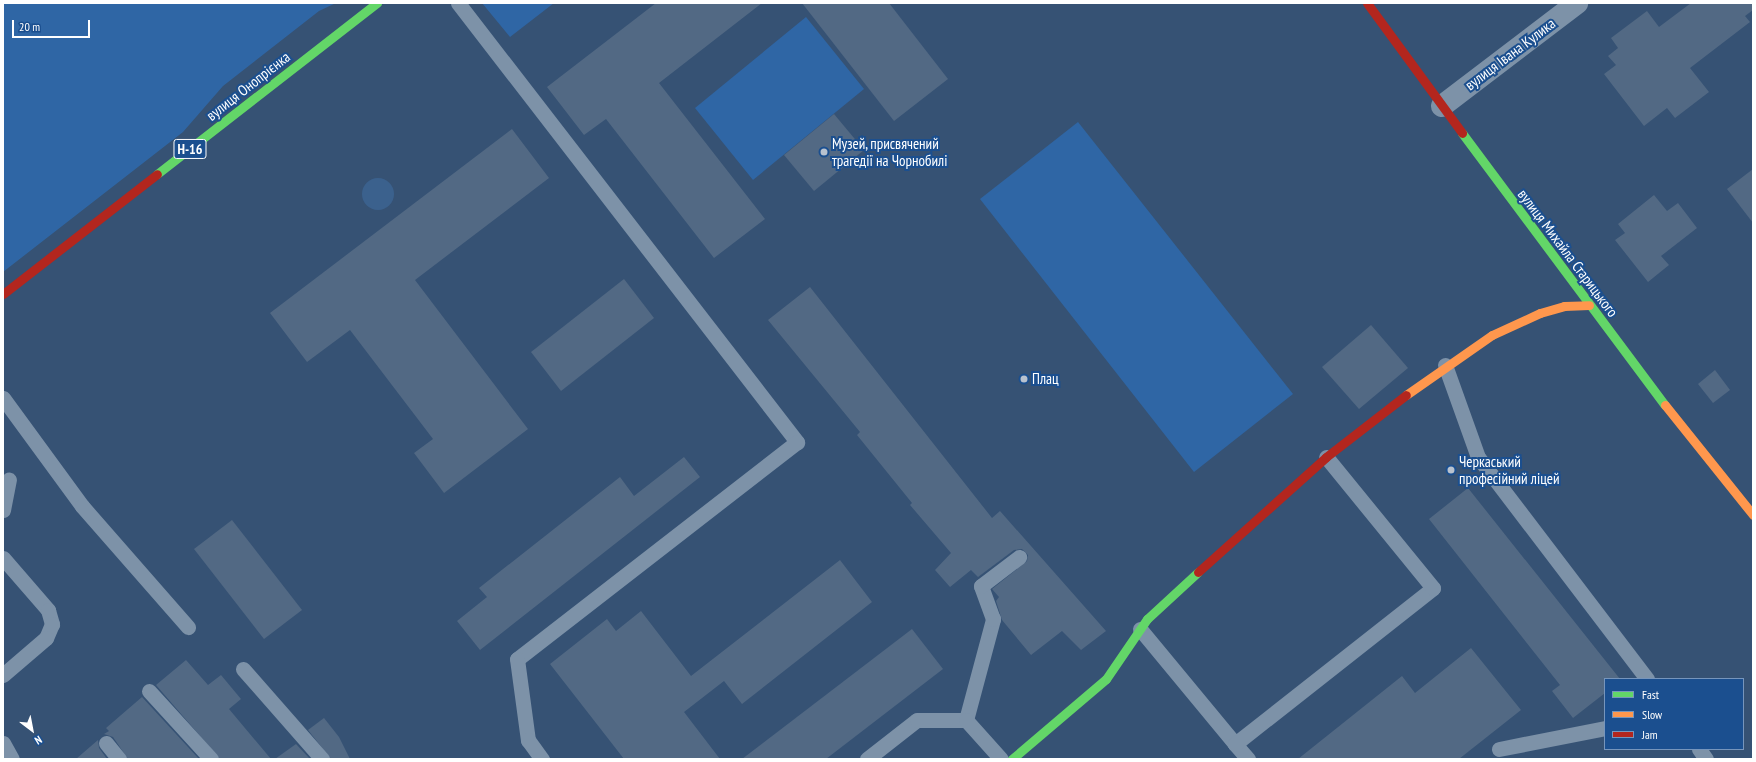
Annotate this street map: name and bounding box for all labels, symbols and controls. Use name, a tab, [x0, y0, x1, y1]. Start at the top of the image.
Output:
scale bar	[14, 12, 92, 38]
street label: вулиця Івана Кулика	[1461, 14, 1559, 94]
text: 20 m	[19, 19, 40, 34]
street label: вулиця Онопрієнка	[203, 48, 293, 124]
place label: Музей, присвячений трагедії на Чорнобилі	[832, 134, 947, 169]
road number: Н-16	[173, 137, 207, 161]
marker: Музей, присвячений трагедії на Чорнобилі	[819, 147, 829, 157]
street label: вулиця Михайла Старицького	[1514, 186, 1622, 320]
place label: Плац	[1032, 370, 1059, 388]
marker: Плац	[1019, 374, 1029, 384]
place label: Черкаський професійний ліцей	[1459, 452, 1560, 487]
marker: Черкаський професійний ліцей	[1446, 465, 1456, 475]
legend	[1604, 678, 1744, 750]
text: Fast	[1642, 687, 1659, 702]
text: Slow	[1642, 707, 1662, 722]
north arrow	[12, 710, 52, 750]
text: Jam	[1642, 727, 1658, 742]
text: N	[32, 733, 45, 748]

